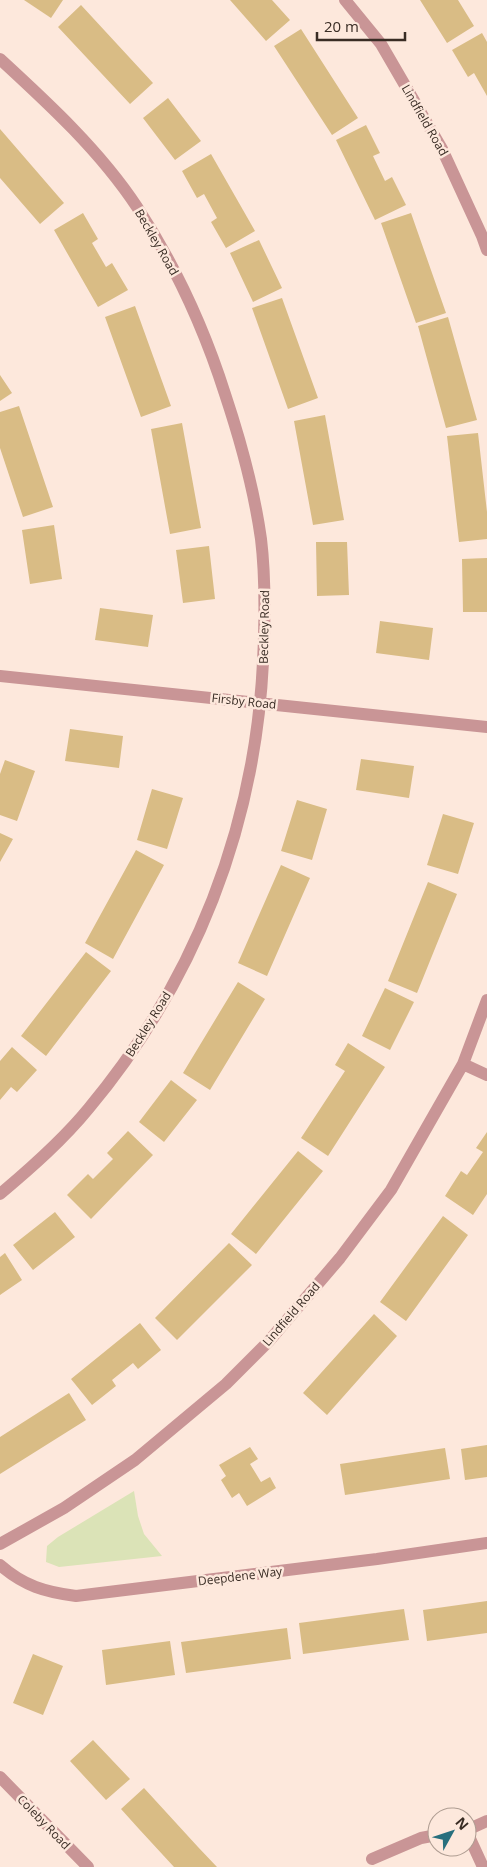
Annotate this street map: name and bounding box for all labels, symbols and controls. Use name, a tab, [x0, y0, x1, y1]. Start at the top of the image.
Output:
scale bar	[317, 10, 404, 42]
text: 20 m	[324, 16, 359, 36]
street label: Lindfield Road	[398, 81, 452, 159]
street label: Beckley Road	[131, 206, 183, 278]
street label: Beckley Road	[255, 590, 273, 664]
street label: Firsby Road	[211, 689, 277, 713]
street label: Beckley Road	[121, 988, 175, 1060]
street label: Lindfield Road	[258, 1278, 324, 1350]
street label: Deepdene Way	[197, 1562, 284, 1590]
street label: Coleby Road	[14, 1791, 74, 1853]
north arrow	[427, 1807, 477, 1857]
text: N	[451, 1813, 473, 1834]

